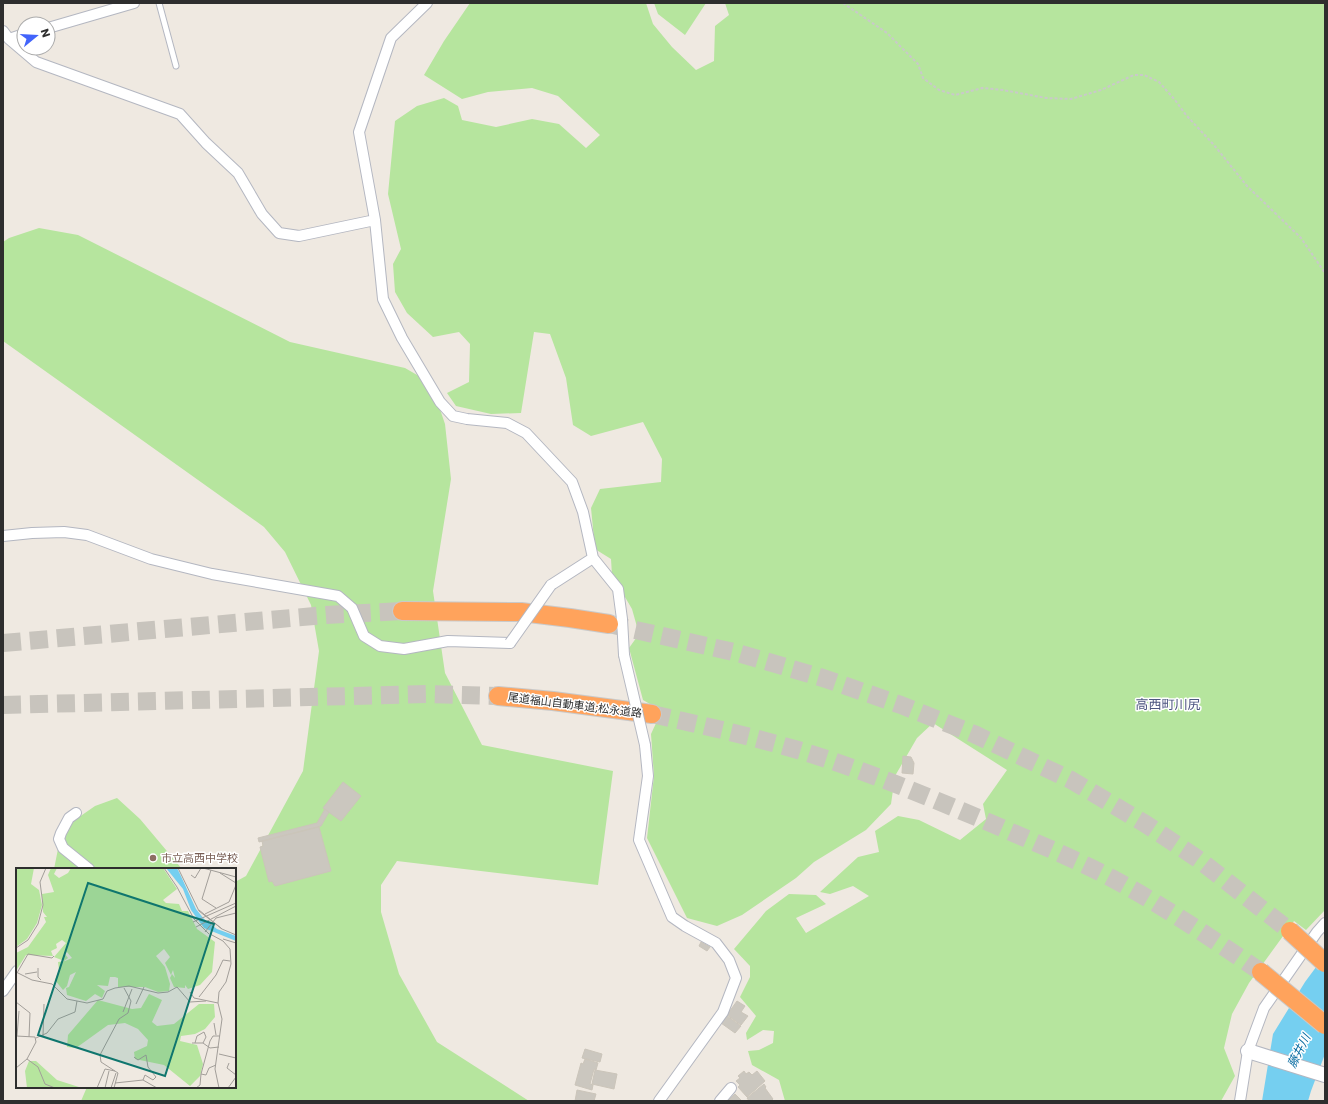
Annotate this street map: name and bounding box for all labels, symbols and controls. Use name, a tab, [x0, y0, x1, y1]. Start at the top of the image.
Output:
north arrow	[16, 16, 56, 56]
text: N	[37, 26, 54, 39]
street label: 尾道福山自動車道;松永道路	[507, 689, 643, 721]
district label: 高西町川尻	[1135, 695, 1201, 714]
place label: 市立高西中学校	[161, 850, 238, 866]
marker: 市立高西中学校	[148, 853, 158, 863]
inset map	[16, 868, 236, 1088]
water label: 藤井川	[1283, 1029, 1315, 1071]

